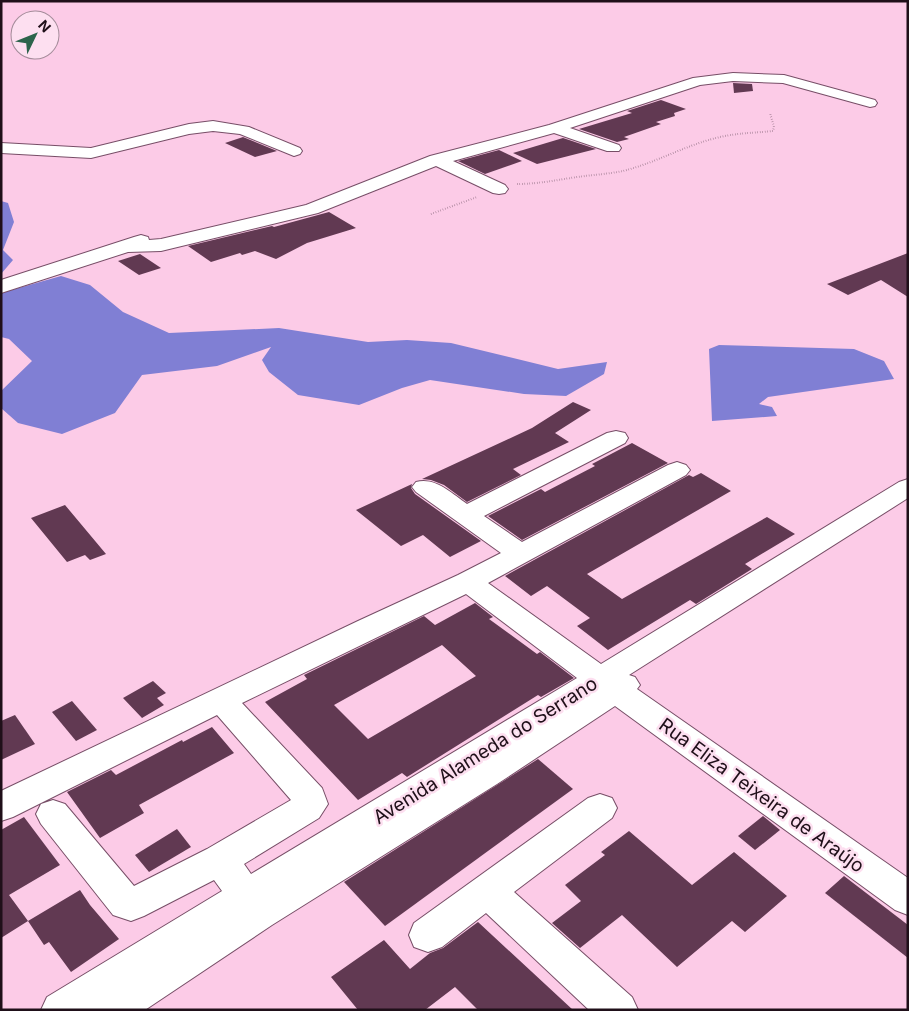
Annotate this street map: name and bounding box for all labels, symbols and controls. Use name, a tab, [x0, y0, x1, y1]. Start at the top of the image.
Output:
north arrow	[10, 10, 60, 60]
text: N	[35, 16, 55, 35]
street label: Avenida Alameda do Serrano	[369, 672, 602, 829]
street label: Rua Eliza Teixeira de Araújo	[655, 713, 869, 878]

